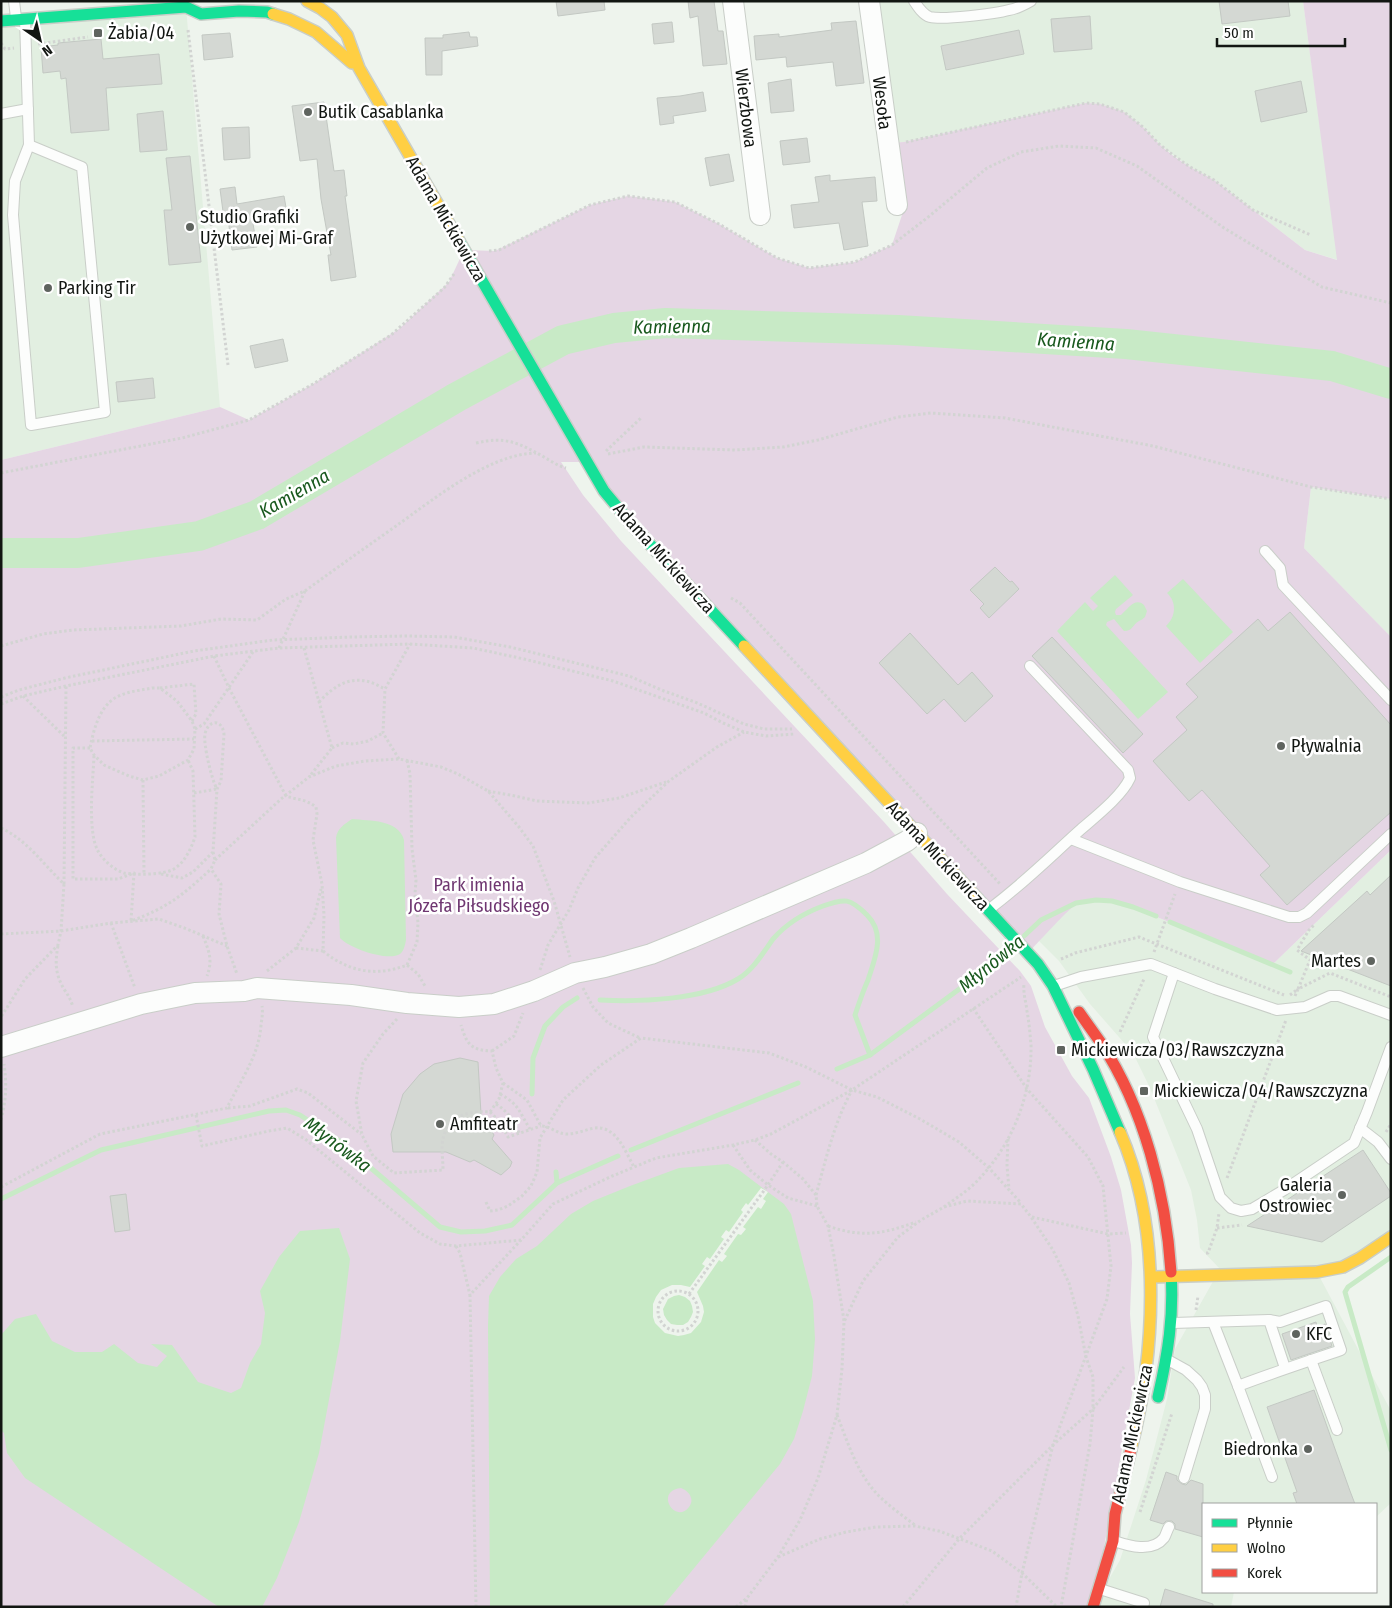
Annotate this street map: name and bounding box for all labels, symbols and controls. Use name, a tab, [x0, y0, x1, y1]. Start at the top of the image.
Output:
north arrow	[15, 15, 65, 65]
scale bar	[1217, 15, 1344, 47]
place label: Żabia/04	[108, 22, 175, 44]
text: 50 m	[1224, 24, 1254, 42]
marker: Żabia/04	[92, 27, 104, 39]
text: N	[39, 41, 55, 60]
street label: Wierzbowa	[730, 67, 762, 149]
street label: Wesoła	[868, 75, 896, 131]
place label: Butik Casablanka	[318, 101, 444, 123]
marker: Butik Casablanka	[302, 106, 314, 118]
street label: Adama Mickiewicza	[401, 152, 491, 286]
place label: Studio Grafiki Użytkowej Mi-Graf	[200, 206, 334, 249]
marker: Studio Grafiki Użytkowej Mi-Graf	[184, 221, 196, 233]
place label: Parking Tir	[58, 277, 137, 299]
marker: Parking Tir	[42, 282, 54, 294]
water label: Kamienna	[633, 314, 711, 339]
water label: Kamienna	[1036, 327, 1116, 356]
water label: Kamienna	[255, 464, 334, 523]
street label: Adama Mickiewicza	[609, 498, 720, 618]
place label: Pływalnia	[1291, 735, 1362, 757]
marker: Pływalnia	[1275, 740, 1287, 752]
street label: Adama Mickiewicza	[882, 797, 994, 915]
park label: Park imienia Józefa Piłsudskiego	[408, 874, 550, 917]
water label: Młynówka	[954, 930, 1029, 997]
place label: Martes	[1311, 950, 1361, 972]
marker: Martes	[1365, 955, 1377, 967]
place label: Mickiewicza/03/Rawszczyzna	[1071, 1039, 1284, 1061]
marker: Mickiewicza/03/Rawszczyzna	[1055, 1044, 1067, 1056]
place label: Mickiewicza/04/Rawszczyzna	[1154, 1080, 1368, 1102]
marker: Mickiewicza/04/Rawszczyzna	[1138, 1085, 1150, 1097]
water label: Młynówka	[299, 1112, 376, 1177]
place label: Amfiteatr	[450, 1113, 519, 1135]
marker: Amfiteatr	[434, 1118, 446, 1130]
place label: Galeria Ostrowiec	[1259, 1174, 1332, 1217]
marker: Galeria Ostrowiec	[1336, 1189, 1348, 1201]
place label: KFC	[1306, 1323, 1332, 1345]
marker: KFC	[1290, 1328, 1302, 1340]
street label: Adama Mickiewicza	[1107, 1362, 1157, 1505]
place label: Biedronka	[1223, 1438, 1298, 1460]
marker: Biedronka	[1302, 1443, 1314, 1455]
legend	[1202, 1503, 1377, 1593]
text: Płynnie	[1247, 1514, 1293, 1532]
text: Wolno	[1247, 1539, 1286, 1557]
text: Korek	[1247, 1564, 1282, 1582]

